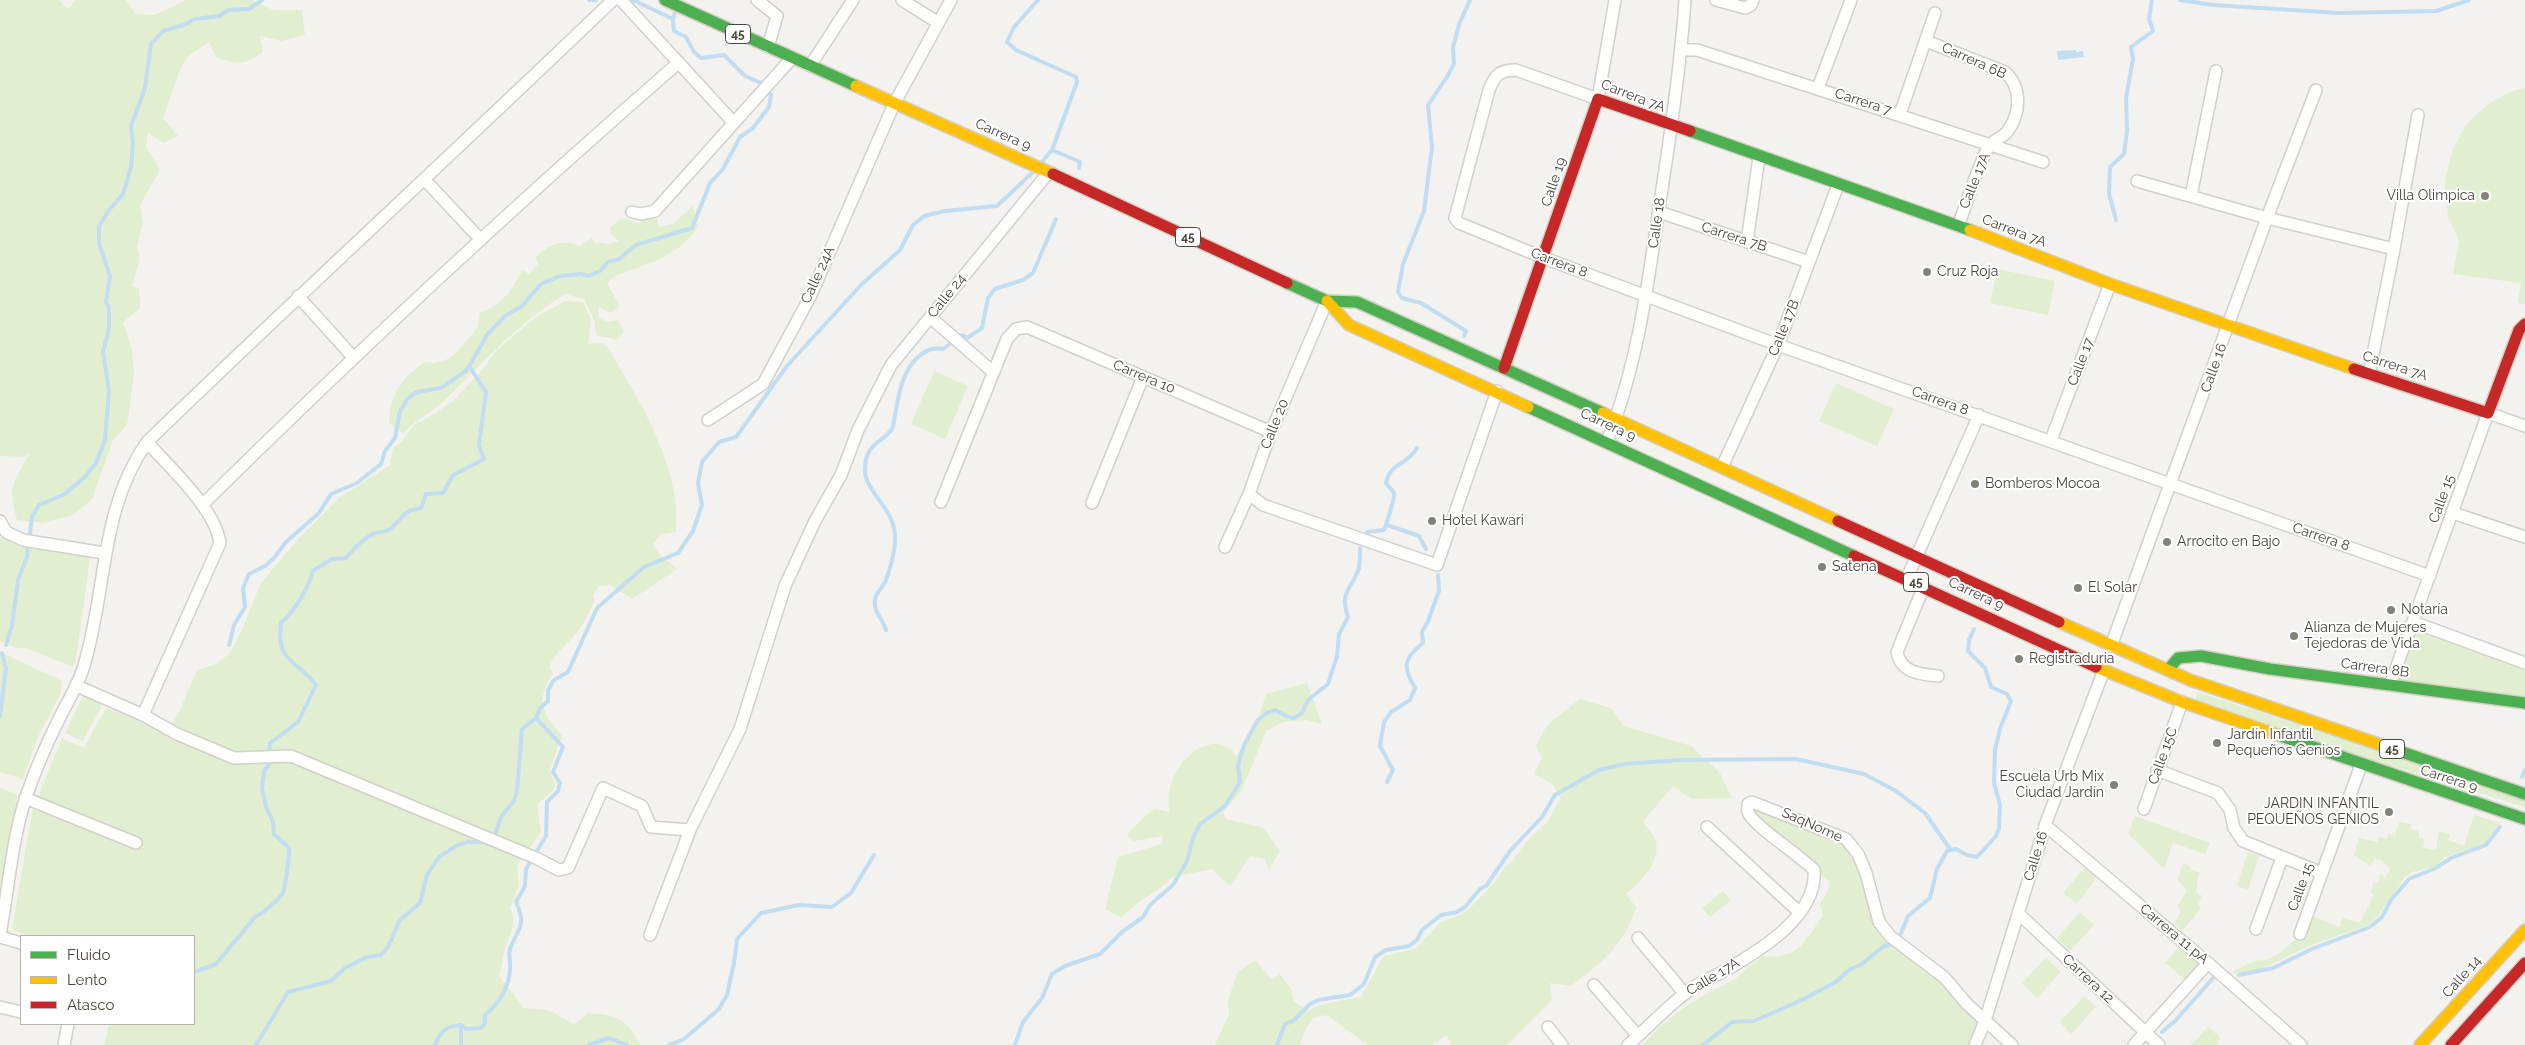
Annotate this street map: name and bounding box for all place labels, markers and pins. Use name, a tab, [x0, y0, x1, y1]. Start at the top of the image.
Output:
place label: Villa Olimpica	[2386, 188, 2475, 204]
marker: Villa Olimpica	[2479, 190, 2491, 202]
place label: Cruz Roja	[1937, 264, 1998, 280]
marker: Cruz Roja	[1921, 266, 1933, 278]
place label: Bomberos Mocoa	[1985, 476, 2100, 492]
marker: Bomberos Mocoa	[1969, 478, 1981, 490]
place label: Hotel Kawari	[1442, 513, 1524, 529]
marker: Hotel Kawari	[1426, 515, 1438, 527]
place label: Arrocito en Bajo	[2177, 534, 2280, 550]
marker: Arrocito en Bajo	[2161, 536, 2173, 548]
place label: Satena	[1832, 559, 1877, 575]
marker: Satena	[1816, 561, 1828, 573]
place label: El Solar	[2088, 580, 2137, 596]
marker: El Solar	[2072, 582, 2084, 594]
place label: Notaría	[2401, 602, 2448, 618]
marker: Notaría	[2385, 604, 2397, 616]
place label: Alianza de Mujeres Tejedoras de Vida	[2304, 620, 2426, 652]
marker: Alianza de Mujeres Tejedoras de Vida	[2288, 630, 2300, 642]
place label: Registraduria	[2029, 651, 2114, 667]
marker: Registraduria	[2013, 653, 2025, 665]
place label: Jardín Infantil Pequeños Genios	[2227, 727, 2340, 760]
marker: Jardín Infantil Pequeños Genios	[2211, 737, 2223, 749]
place label: Escuela Urb Mix Ciudad Jardín	[2000, 769, 2104, 802]
marker: Escuela Urb Mix Ciudad Jardín	[2108, 779, 2120, 791]
place label: JARDIN INFANTIL PEQUEÑOS GENIOS	[2247, 796, 2379, 829]
marker: JARDIN INFANTIL PEQUEÑOS GENIOS	[2383, 806, 2395, 818]

